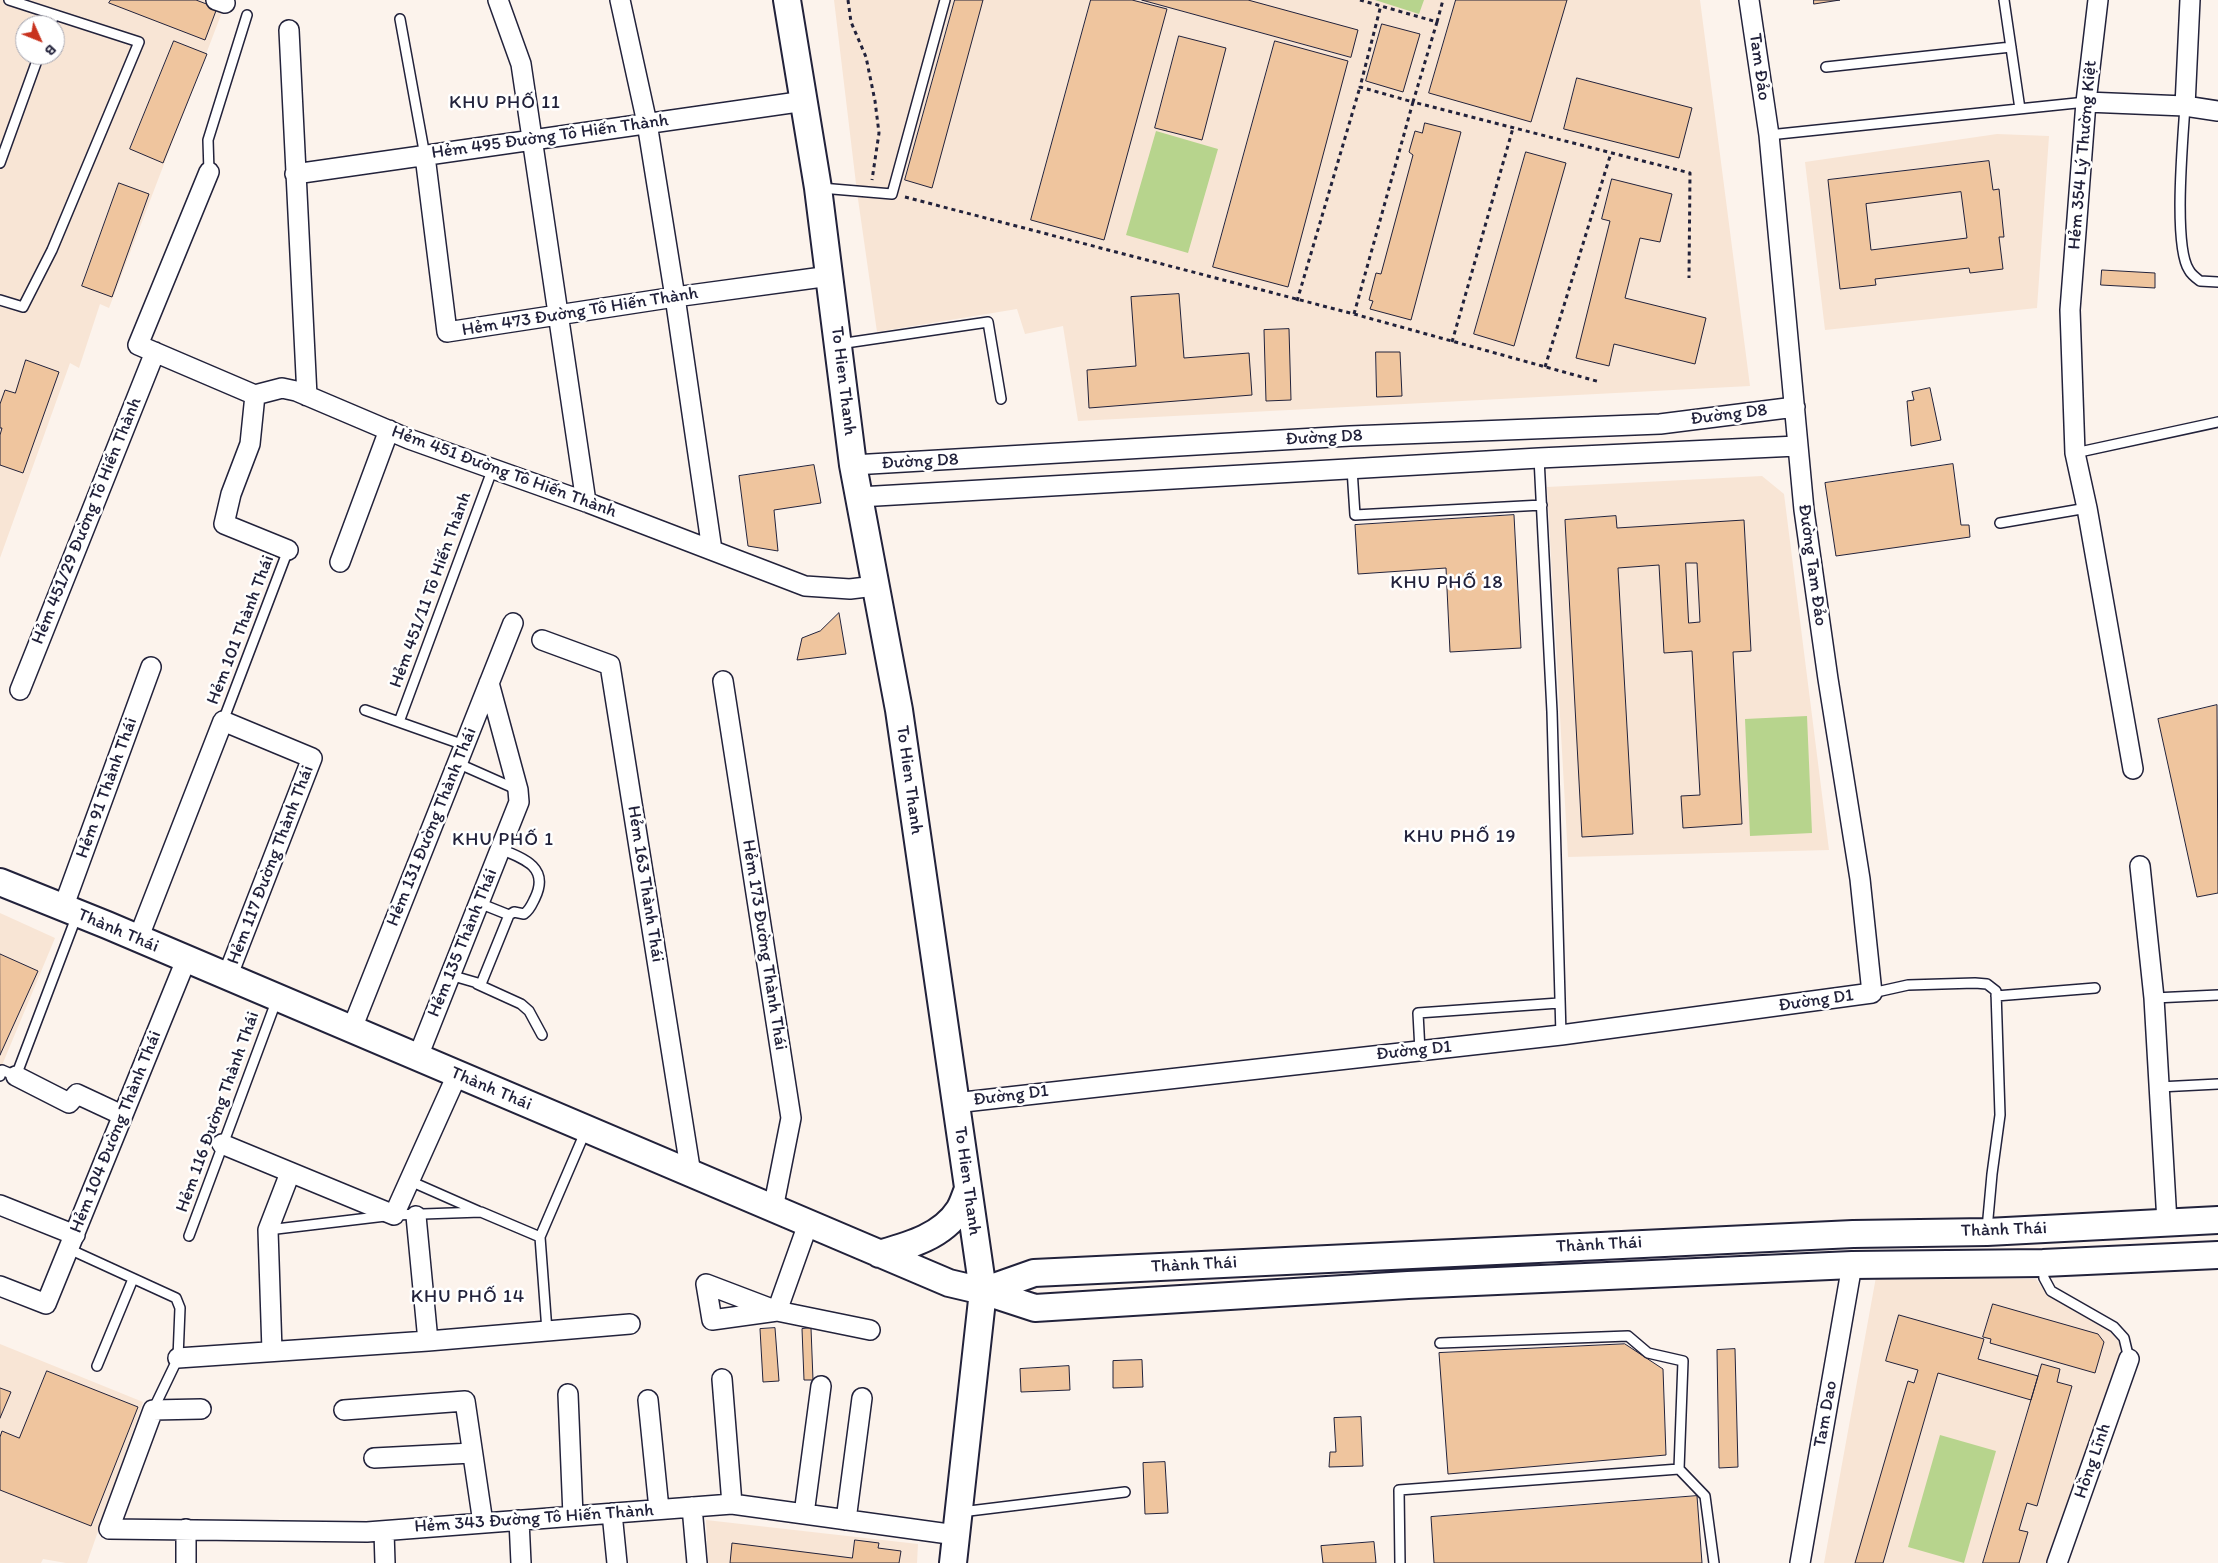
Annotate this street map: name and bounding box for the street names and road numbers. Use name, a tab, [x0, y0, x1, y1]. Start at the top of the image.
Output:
street label: Tam Đảo	[1744, 32, 1774, 102]
street label: Hẻm 354 Lý Thường Kiệt	[2064, 59, 2102, 251]
street label: Hẻm 495 Đường Tô Hiến Thành	[430, 110, 670, 164]
street label: Hẻm 473 Đường Tô Hiến Thành	[460, 283, 700, 341]
street label: To Hien Thanh	[826, 325, 860, 437]
street label: Hẻm 451/29 Đường Tô Hiến Thành	[27, 394, 147, 648]
street label: Đường D8	[1689, 400, 1769, 430]
street label: Hẻm 451 Đường Tô Hiến Thành	[388, 421, 620, 523]
street label: Đường D8	[1285, 425, 1363, 451]
street label: Đường D8	[881, 449, 959, 475]
street label: Hẻm 451/11 Tô Hiến Thành	[385, 489, 477, 691]
street label: Đường Tam Đảo	[1793, 503, 1831, 627]
street label: Hẻm 101 Thành Thái	[203, 552, 279, 708]
street label: Hẻm 91 Thành Thái	[72, 715, 142, 861]
street label: Hẻm 131 Đường Thành Thái	[382, 724, 482, 930]
street label: To Hien Thanh	[891, 724, 927, 836]
street label: Hẻm 117 Đường Thành Thái	[223, 762, 319, 968]
street label: Hẻm 163 Thành Thái	[622, 804, 668, 964]
street label: Hẻm 173 Đường Thành Thái	[737, 838, 791, 1052]
street label: Hẻm 135 Thành Thái	[423, 866, 503, 1020]
street label: Thành Thái	[74, 904, 162, 958]
street label: Đường D1	[1777, 985, 1855, 1017]
street label: Hẻm 116 Đường Thành Thái	[172, 1009, 264, 1215]
street label: Hẻm 104 Đường Thành Thái	[66, 1028, 166, 1236]
street label: Đường D1	[1375, 1036, 1453, 1066]
street label: Thành Thái	[447, 1062, 535, 1116]
street label: Đường D1	[972, 1081, 1050, 1111]
street label: To Hien Thanh	[949, 1125, 985, 1237]
street label: Thành Thái	[1961, 1218, 2047, 1242]
street label: Thành Thái	[1555, 1232, 1643, 1258]
street label: Thành Thái	[1150, 1252, 1238, 1278]
street label: Tam Dao	[1810, 1379, 1842, 1449]
street label: Hồng Lĩnh	[2070, 1421, 2116, 1501]
street label: Hẻm 343 Đường Tô Hiến Thành	[414, 1500, 654, 1538]

